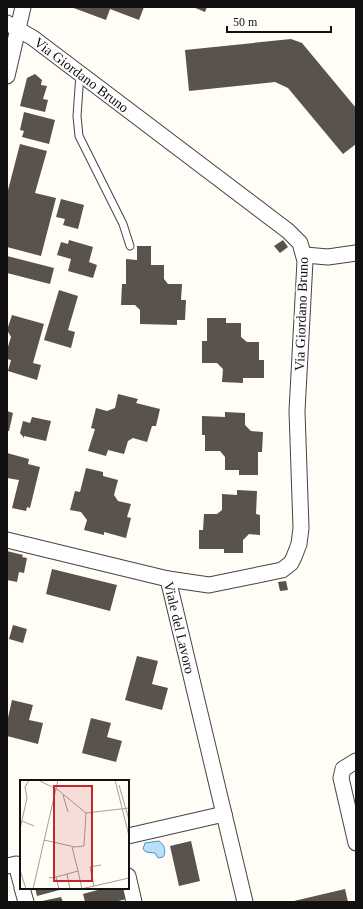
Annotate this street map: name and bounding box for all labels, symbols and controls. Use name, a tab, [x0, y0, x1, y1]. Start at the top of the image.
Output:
scale bar	[227, 8, 331, 34]
text: 50 m	[233, 15, 258, 29]
street label: Via Giordano Bruno	[31, 35, 131, 116]
street label: Via Giordano Bruno	[292, 257, 311, 371]
street label: Viale del Lavoro	[161, 580, 197, 675]
inset map	[20, 780, 129, 889]

